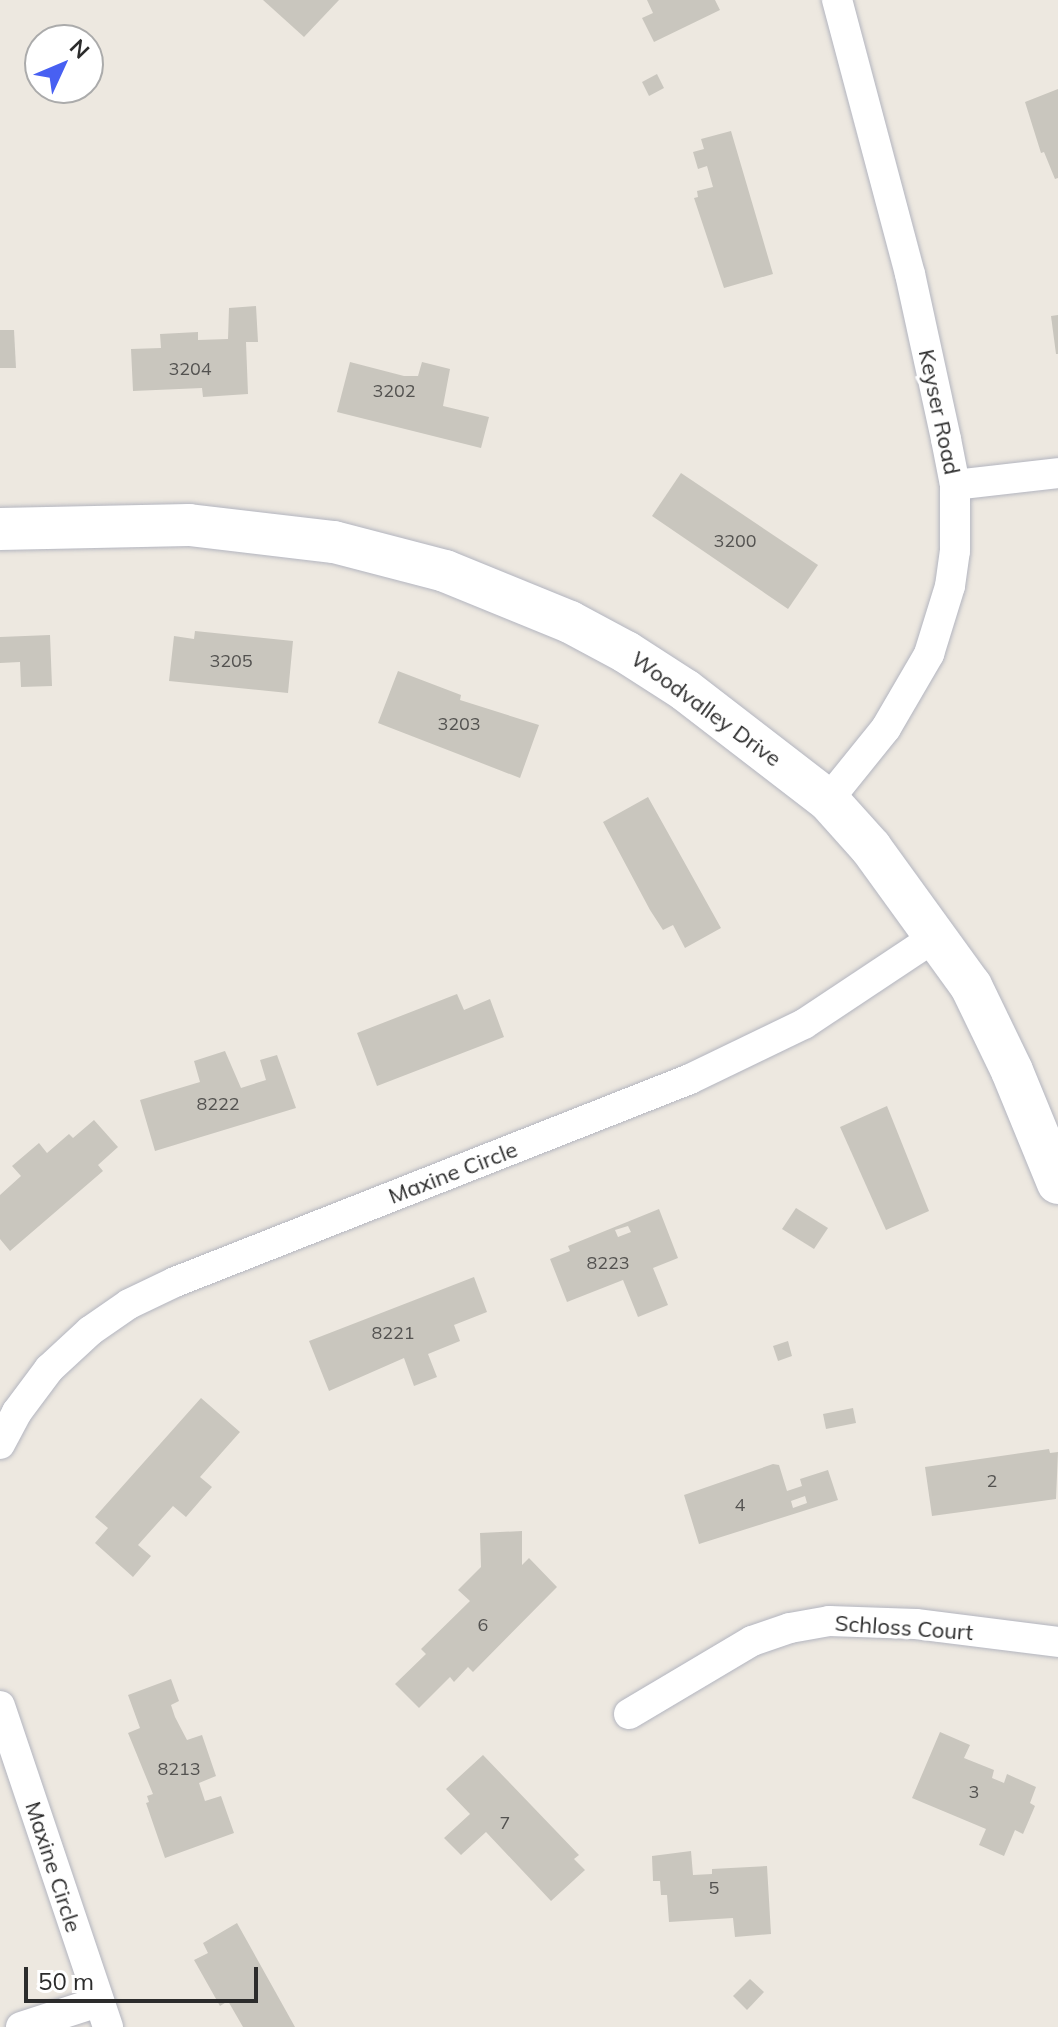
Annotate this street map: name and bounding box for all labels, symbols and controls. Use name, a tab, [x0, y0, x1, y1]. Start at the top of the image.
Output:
north arrow	[24, 24, 104, 104]
text: N	[64, 33, 96, 64]
street label: Keyser Road	[913, 347, 965, 477]
house number: 3204	[168, 358, 212, 380]
house number: 3202	[372, 380, 416, 402]
house number: 3200	[713, 530, 757, 552]
street label: Woodvalley Drive	[626, 646, 786, 772]
house number: 3205	[209, 650, 253, 672]
house number: 3203	[437, 713, 481, 735]
house number: 8222	[196, 1093, 240, 1115]
street label: Maxine Circle	[385, 1136, 521, 1210]
house number: 8223	[586, 1252, 630, 1274]
house number: 8221	[371, 1322, 415, 1344]
house number: 2	[987, 1470, 997, 1492]
house number: 4	[735, 1494, 745, 1516]
street label: Schloss Court	[834, 1610, 974, 1646]
house number: 6	[478, 1614, 488, 1636]
house number: 8213	[157, 1758, 201, 1780]
house number: 3	[969, 1781, 979, 1803]
street label: Maxine Circle	[19, 1798, 87, 1936]
house number: 7	[500, 1812, 510, 1834]
house number: 5	[709, 1877, 719, 1899]
scale bar	[28, 1951, 262, 2001]
text: 50 m	[38, 1966, 94, 1996]

